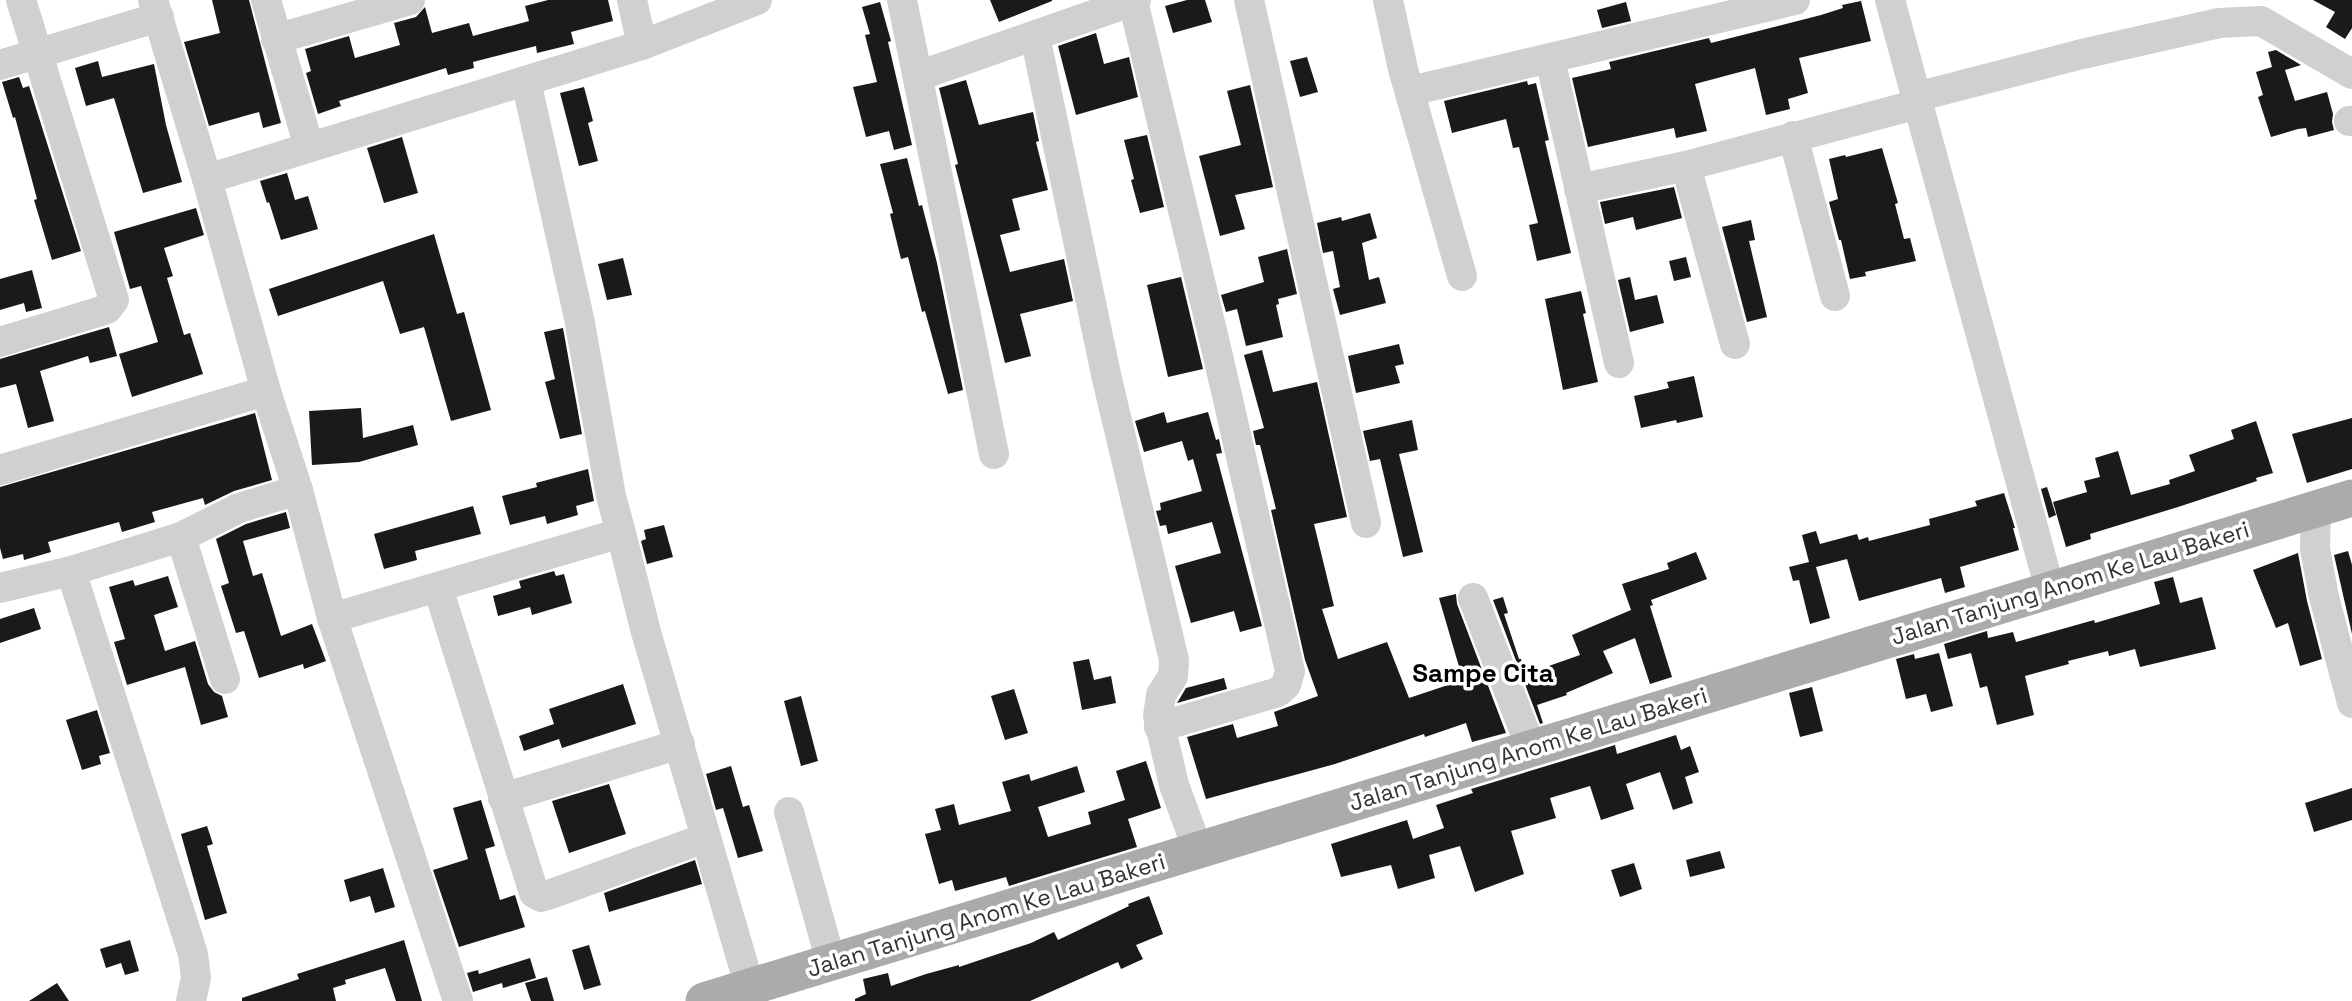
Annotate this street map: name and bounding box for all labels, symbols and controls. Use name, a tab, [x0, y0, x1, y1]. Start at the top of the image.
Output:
street label: Jalan Tanjung Anom Ke Lau Bakeri	[1887, 514, 2253, 652]
district label: Sampe Cita	[1412, 656, 1554, 690]
street label: Jalan Tanjung Anom Ke Lau Bakeri	[1345, 680, 1711, 818]
street label: Jalan Tanjung Anom Ke Lau Bakeri	[803, 846, 1169, 984]

